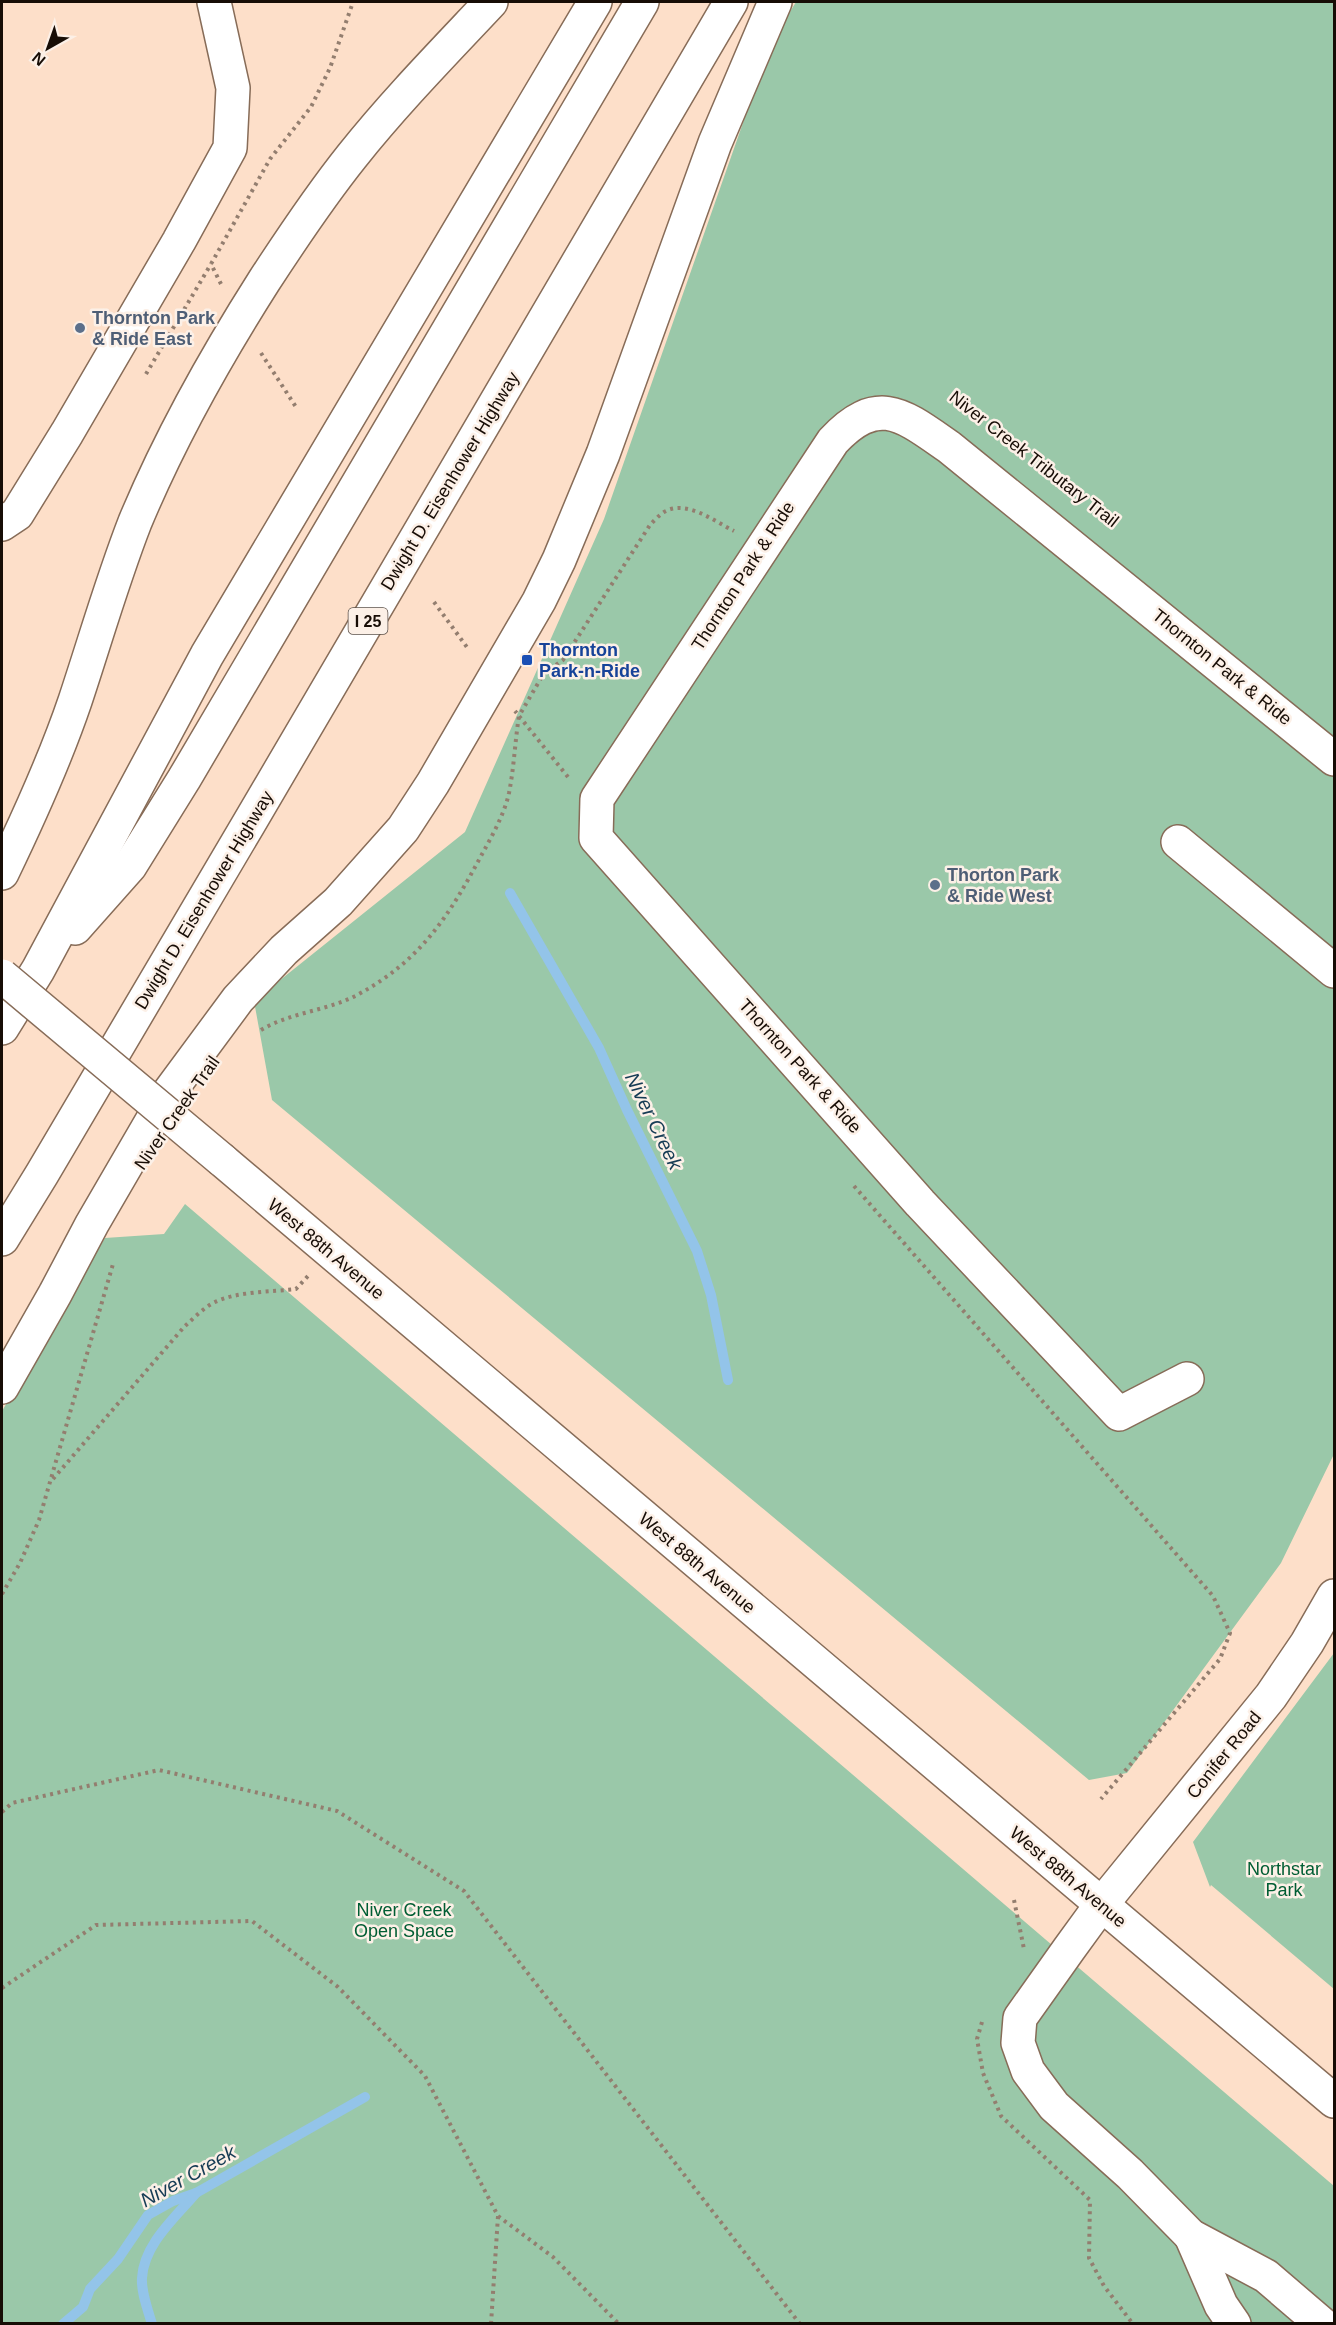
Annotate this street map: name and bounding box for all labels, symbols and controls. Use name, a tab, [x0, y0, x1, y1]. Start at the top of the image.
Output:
north arrow	[18, 18, 78, 78]
text: N	[29, 49, 49, 69]
place label: Thornton Park & Ride East	[92, 308, 216, 349]
marker: Thornton Park & Ride East	[73, 321, 87, 335]
street label: Dwight D. Eisenhower Highway	[377, 368, 523, 594]
street label: Niver Creek Tributary Trail	[945, 387, 1123, 531]
street label: Thornton Park & Ride	[687, 498, 799, 654]
street label: Thornton Park & Ride	[1148, 605, 1296, 729]
road number: I 25	[348, 608, 388, 634]
place label: Thornton Park-n-Ride	[539, 640, 640, 681]
marker: Thornton Park-n-Ride	[520, 653, 534, 667]
street label: Dwight D. Eisenhower Highway	[131, 787, 277, 1013]
place label: Thorton Park & Ride West	[947, 865, 1060, 906]
marker: Thorton Park & Ride West	[928, 878, 942, 892]
street label: Thornton Park & Ride	[735, 995, 865, 1137]
street label: Niver Creek Trail	[130, 1052, 224, 1174]
water label: Niver Creek	[621, 1069, 687, 1174]
street label: West 88th Avenue	[264, 1195, 388, 1303]
street label: West 88th Avenue	[635, 1509, 759, 1617]
street label: Conifer Road	[1183, 1707, 1265, 1803]
street label: West 88th Avenue	[1006, 1823, 1130, 1931]
park label: Northstar Park	[1247, 1859, 1321, 1900]
park label: Niver Creek Open Space	[354, 1900, 454, 1941]
water label: Niver Creek	[136, 2140, 240, 2211]

